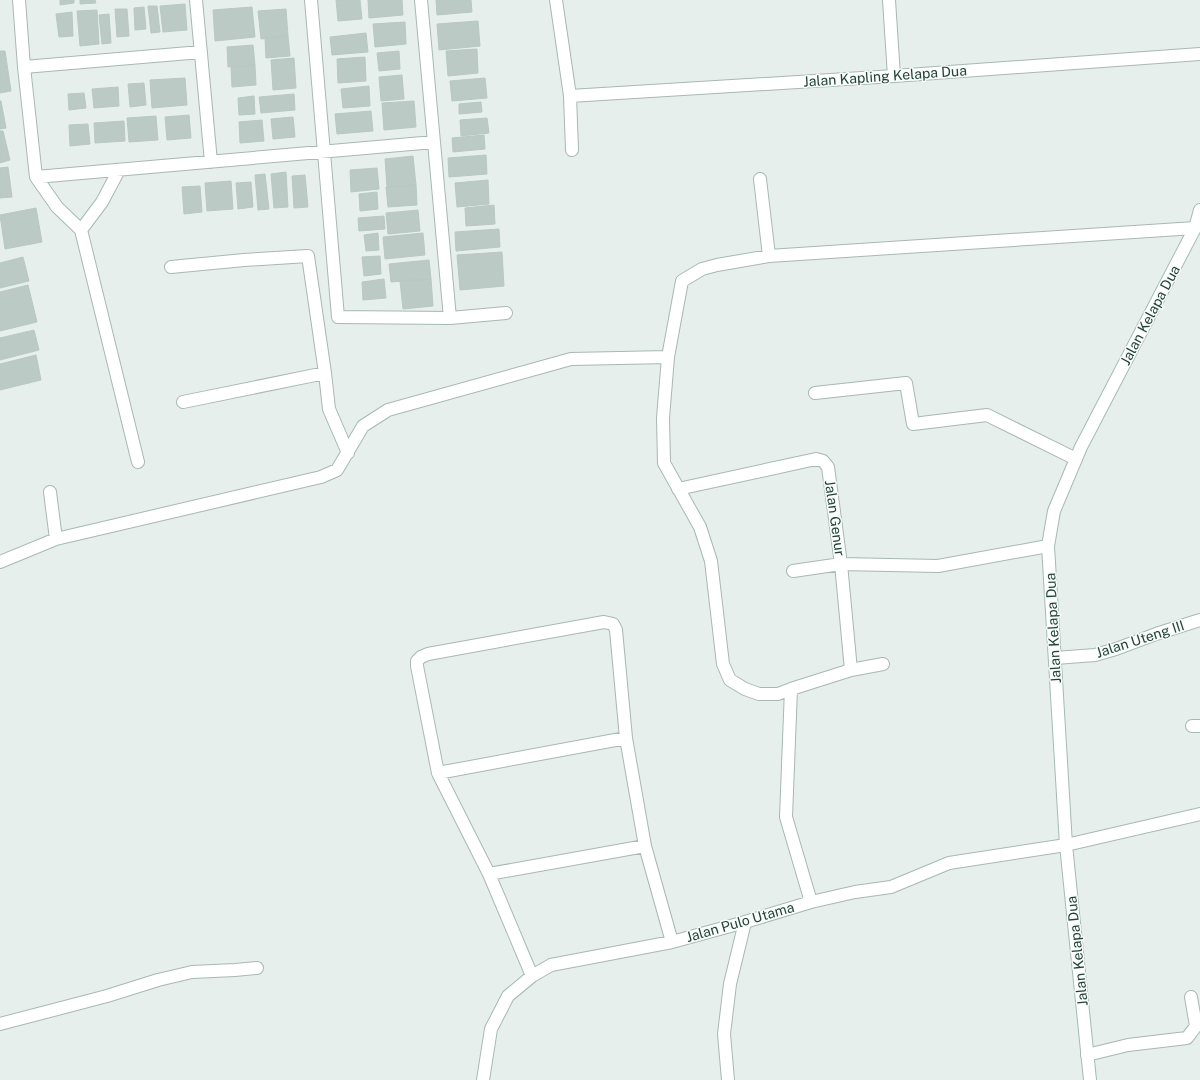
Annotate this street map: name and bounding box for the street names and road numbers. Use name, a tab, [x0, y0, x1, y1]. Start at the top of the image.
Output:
street label: Jalan Kapling Kelapa Dua	[803, 62, 967, 90]
street label: Jalan Kelapa Dua	[1117, 262, 1183, 368]
street label: Jalan Genur	[822, 479, 848, 557]
street label: Jalan Kelapa Dua	[1042, 572, 1064, 684]
street label: Jalan Uteng III	[1094, 617, 1186, 661]
street label: Jalan Kelapa Dua	[1063, 895, 1091, 1007]
street label: Jalan Pulo Utama	[684, 899, 796, 945]

